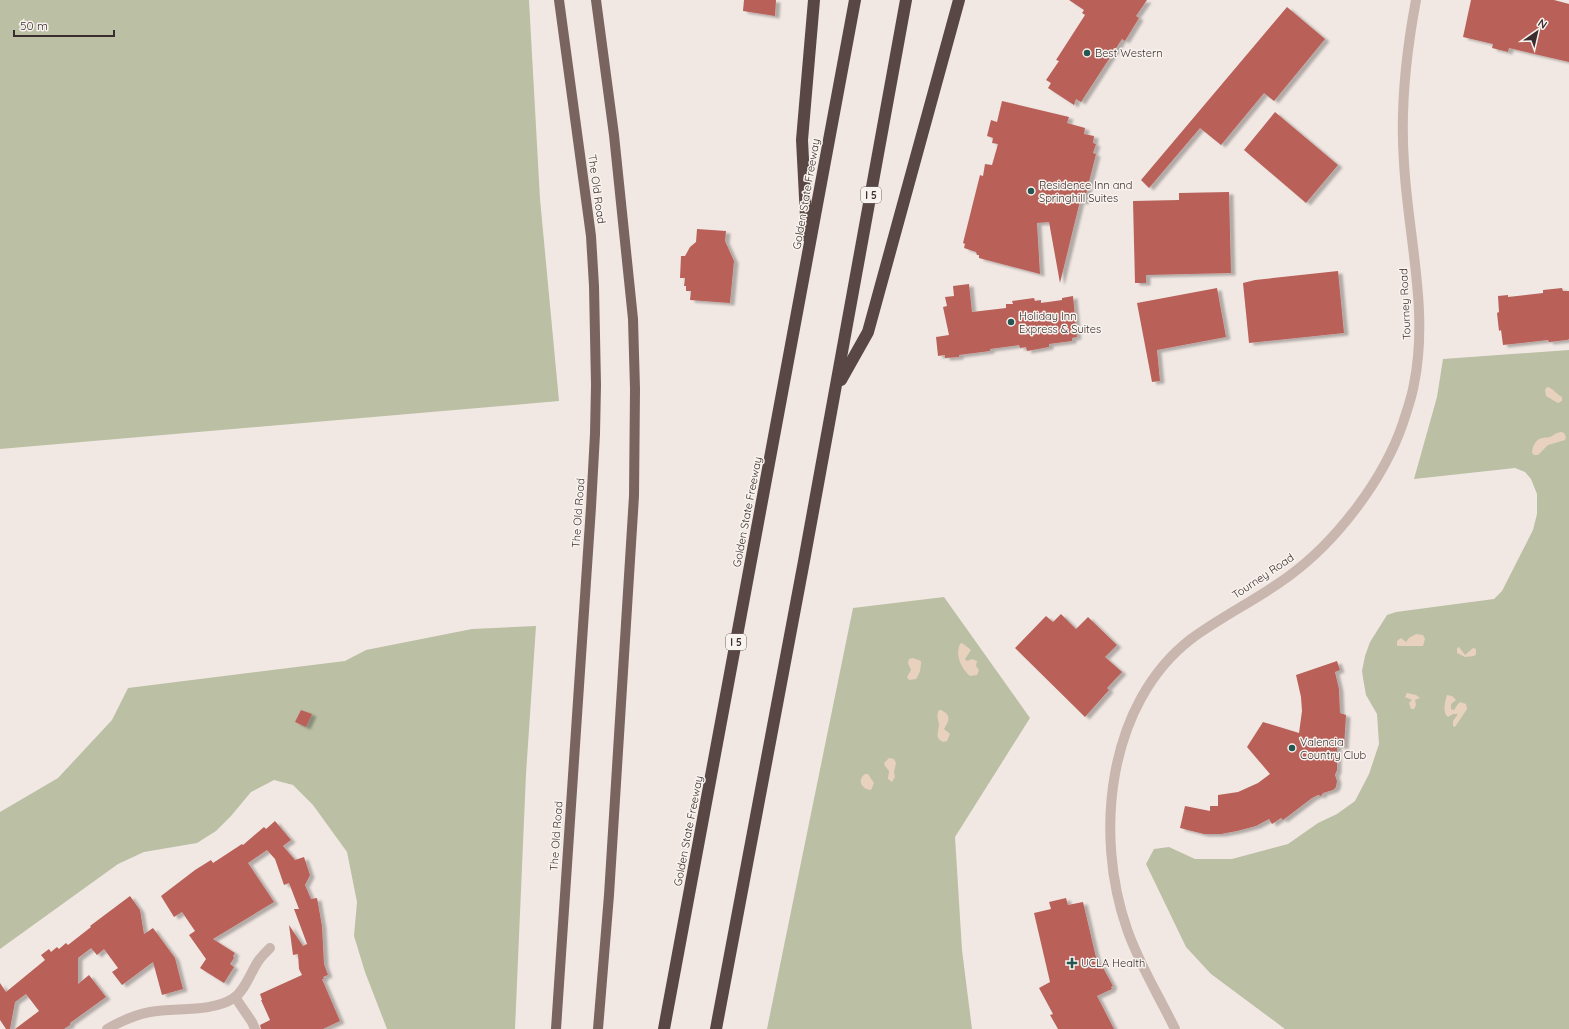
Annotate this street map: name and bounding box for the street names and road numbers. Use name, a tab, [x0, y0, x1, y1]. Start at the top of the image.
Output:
street label: Golden State Freeway	[789, 138, 823, 250]
street label: The Old Road	[585, 153, 609, 225]
road number: I 5	[861, 187, 881, 203]
street label: Tourney Road	[1396, 268, 1414, 340]
street label: Golden State Freeway	[729, 456, 765, 568]
street label: The Old Road	[569, 478, 587, 548]
street label: Tourney Road	[1229, 550, 1297, 602]
road number: I 5	[726, 634, 746, 650]
street label: Golden State Freeway	[670, 775, 706, 887]
street label: The Old Road	[547, 801, 565, 871]

